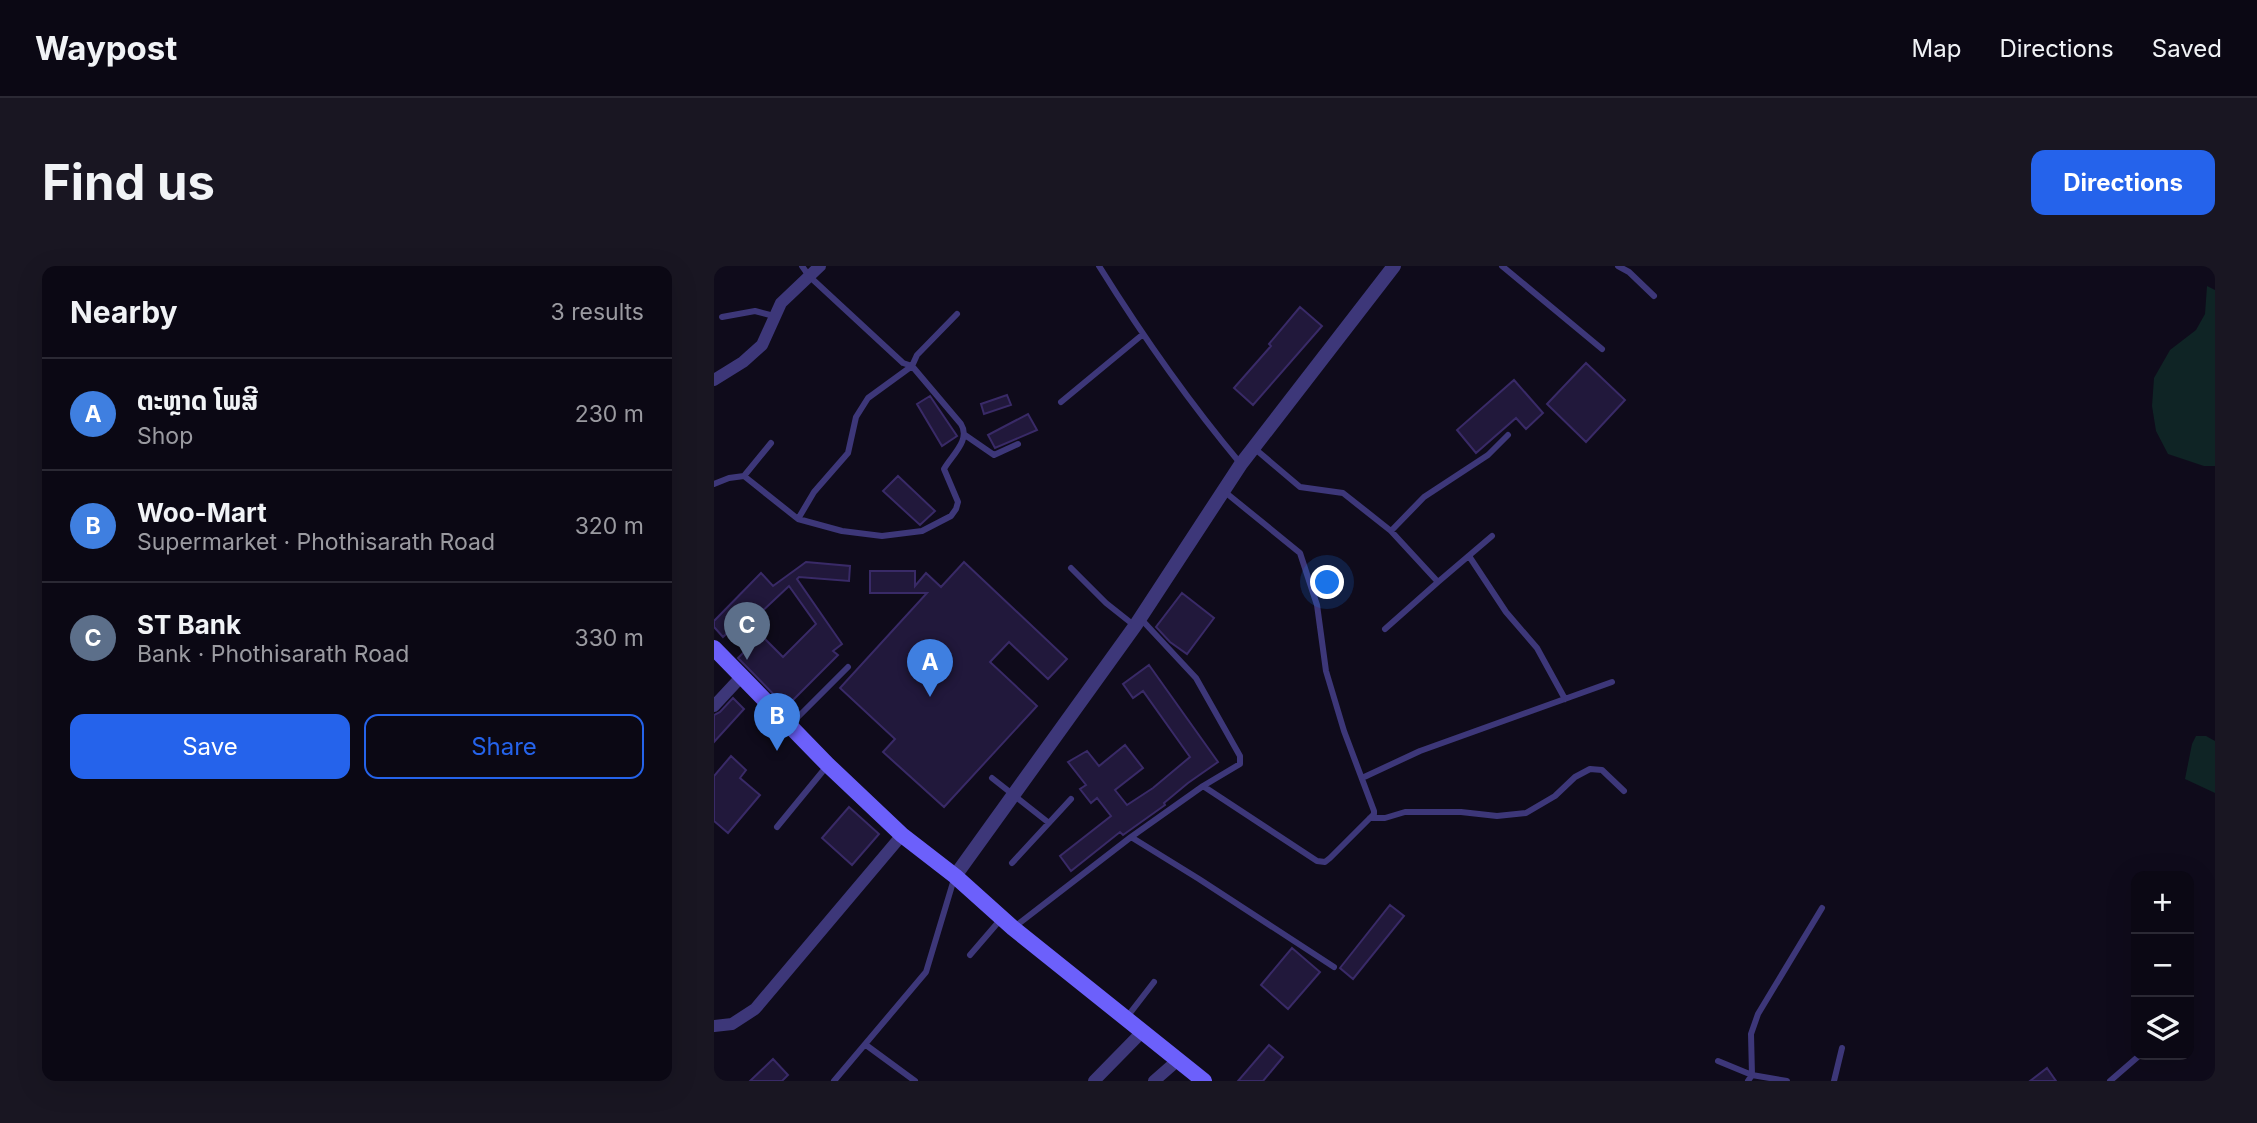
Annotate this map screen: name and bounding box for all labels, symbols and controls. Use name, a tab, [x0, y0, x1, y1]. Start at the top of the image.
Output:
text: Waypost	[35, 28, 177, 68]
text: Map	[1912, 34, 1961, 63]
text: Directions	[1999, 34, 2114, 63]
text: Saved	[2152, 34, 2222, 63]
button: Directions	[2031, 150, 2215, 215]
text: Find us	[42, 153, 215, 212]
text: Nearby	[70, 294, 178, 330]
text: 3 results	[551, 298, 644, 326]
text: ຕະຫຼາດ ໂພສີ	[137, 385, 258, 416]
text: A	[84, 400, 102, 428]
text: 230 m	[575, 400, 644, 428]
text: Shop	[137, 422, 193, 450]
text: Woo-Mart	[137, 497, 267, 528]
text: B	[85, 512, 101, 540]
text: 320 m	[575, 512, 644, 540]
text: Supermarket · Phothisarath Road	[137, 528, 495, 556]
your location	[1310, 565, 1344, 599]
pin: C	[724, 602, 770, 660]
text: ST Bank	[137, 609, 241, 640]
text: C	[84, 624, 102, 652]
text: 330 m	[574, 624, 644, 652]
pin: A	[907, 639, 953, 697]
text: Bank · Phothisarath Road	[137, 640, 409, 668]
pin: B	[754, 693, 800, 751]
button: Save	[70, 714, 350, 779]
button: Share	[364, 714, 644, 779]
map controls	[2131, 871, 2194, 1060]
button: +	[2131, 871, 2194, 934]
button: −	[2131, 934, 2194, 997]
button: layers	[2131, 997, 2194, 1060]

